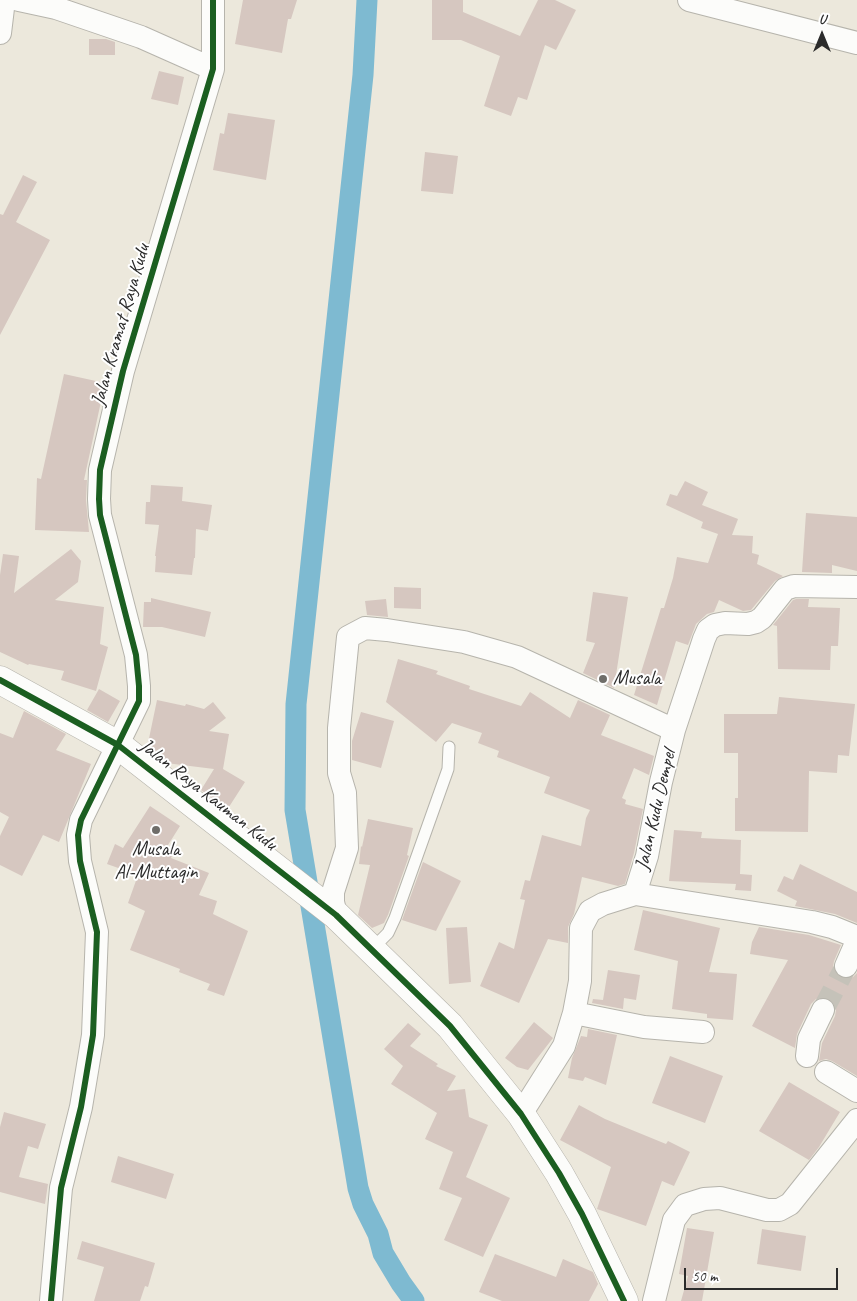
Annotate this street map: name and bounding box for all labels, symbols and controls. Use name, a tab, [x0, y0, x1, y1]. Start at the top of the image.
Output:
north arrow	[797, 10, 847, 60]
text: U	[819, 11, 825, 28]
street label: Jalan Kramat Raya Kudu	[86, 241, 156, 409]
place label: Musala	[613, 667, 661, 691]
marker: Musala	[597, 673, 609, 685]
street label: Jalan Raya Kauman Kudu	[134, 734, 282, 856]
street label: Jalan Kudu Dempel	[630, 747, 682, 873]
marker: Musala Al-Muttaqin	[150, 824, 162, 836]
place label: Musala Al-Muttaqin	[114, 838, 198, 885]
scale bar	[687, 1258, 841, 1290]
text: 50 m	[692, 1267, 718, 1286]

